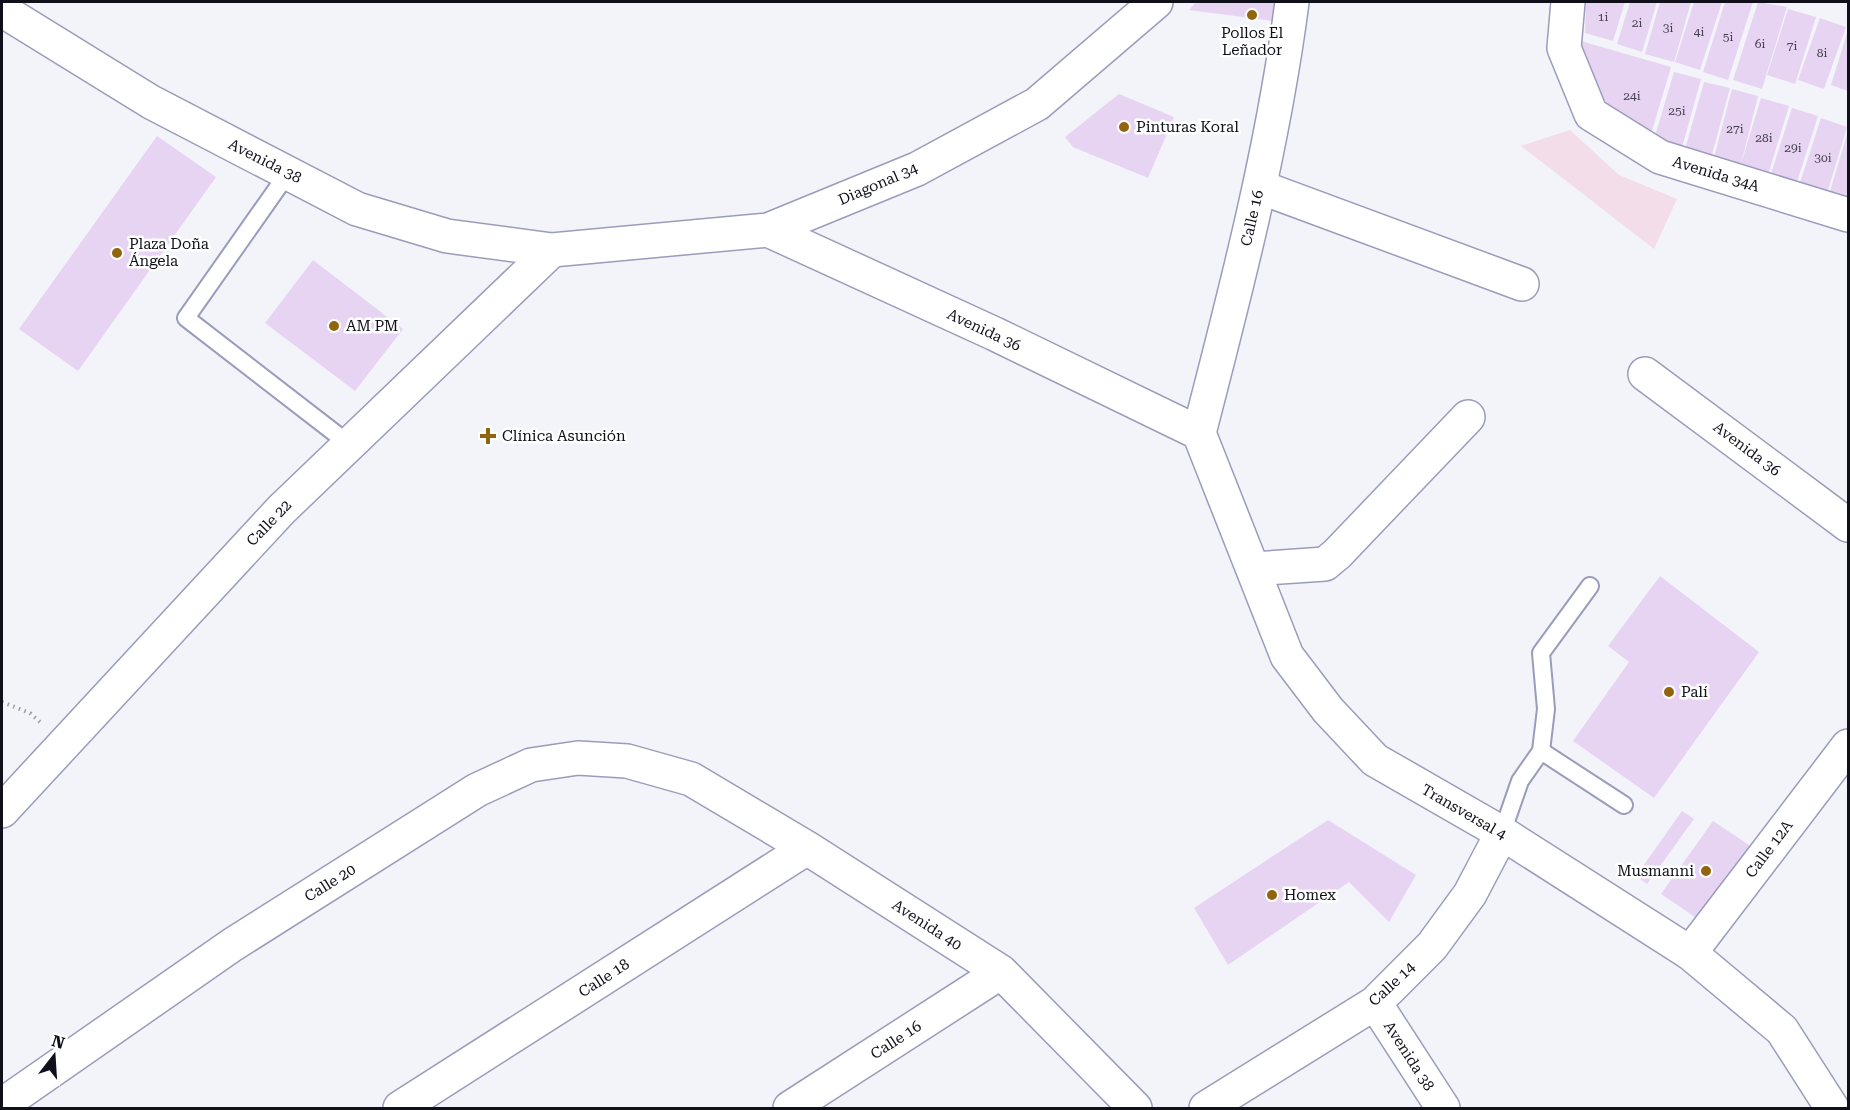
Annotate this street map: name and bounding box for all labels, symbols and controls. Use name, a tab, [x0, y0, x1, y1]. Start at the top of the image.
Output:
marker: Pollos El Leñador	[1245, 8, 1259, 22]
house number: 1i	[1598, 10, 1608, 24]
house number: 2i	[1632, 16, 1642, 30]
house number: 3i	[1663, 21, 1673, 35]
place label: Pollos El Leñador	[1221, 24, 1283, 59]
house number: 4i	[1694, 25, 1704, 39]
house number: 5i	[1723, 30, 1733, 44]
house number: 6i	[1755, 37, 1765, 51]
house number: 7i	[1787, 39, 1797, 53]
house number: 8i	[1817, 46, 1827, 60]
house number: 24i	[1623, 89, 1641, 103]
house number: 25i	[1668, 104, 1686, 118]
place label: Pinturas Koral	[1136, 118, 1239, 136]
marker: Pinturas Koral	[1117, 120, 1131, 134]
house number: 27i	[1726, 122, 1744, 136]
house number: 28i	[1755, 131, 1773, 145]
street label: Avenida 38	[226, 135, 304, 187]
house number: 29i	[1784, 141, 1802, 155]
house number: 30i	[1814, 151, 1832, 165]
street label: Avenida 34A	[1670, 152, 1762, 196]
street label: Diagonal 34	[835, 159, 921, 209]
street label: Calle 16	[1237, 188, 1267, 248]
place label: Plaza Doña Ángela	[129, 235, 209, 270]
marker: Plaza Doña Ángela	[110, 246, 124, 260]
street label: Avenida 36	[944, 305, 1024, 355]
place label: AM PM	[346, 317, 398, 335]
marker: AM PM	[327, 319, 341, 333]
street label: Avenida 36	[1710, 418, 1784, 480]
marker: Clínica Asunción	[479, 427, 497, 445]
place label: Clínica Asunción	[502, 427, 626, 445]
street label: Calle 22	[243, 496, 295, 550]
place label: Palí	[1681, 683, 1708, 701]
marker: Palí	[1662, 685, 1676, 699]
street label: Transversal 4	[1418, 780, 1510, 844]
street label: Calle 12A	[1742, 816, 1797, 881]
street label: Calle 20	[301, 860, 359, 906]
place label: Musmanni	[1617, 862, 1694, 880]
marker: Musmanni	[1699, 864, 1713, 878]
place label: Homex	[1284, 886, 1336, 904]
marker: Homex	[1265, 888, 1279, 902]
street label: Avenida 40	[889, 896, 965, 954]
street label: Calle 18	[575, 955, 633, 1001]
street label: Calle 14	[1365, 958, 1419, 1010]
street label: Calle 16	[867, 1017, 925, 1063]
street label: Avenida 38	[1380, 1018, 1438, 1094]
north arrow	[24, 1026, 84, 1086]
text: N	[50, 1031, 67, 1053]

